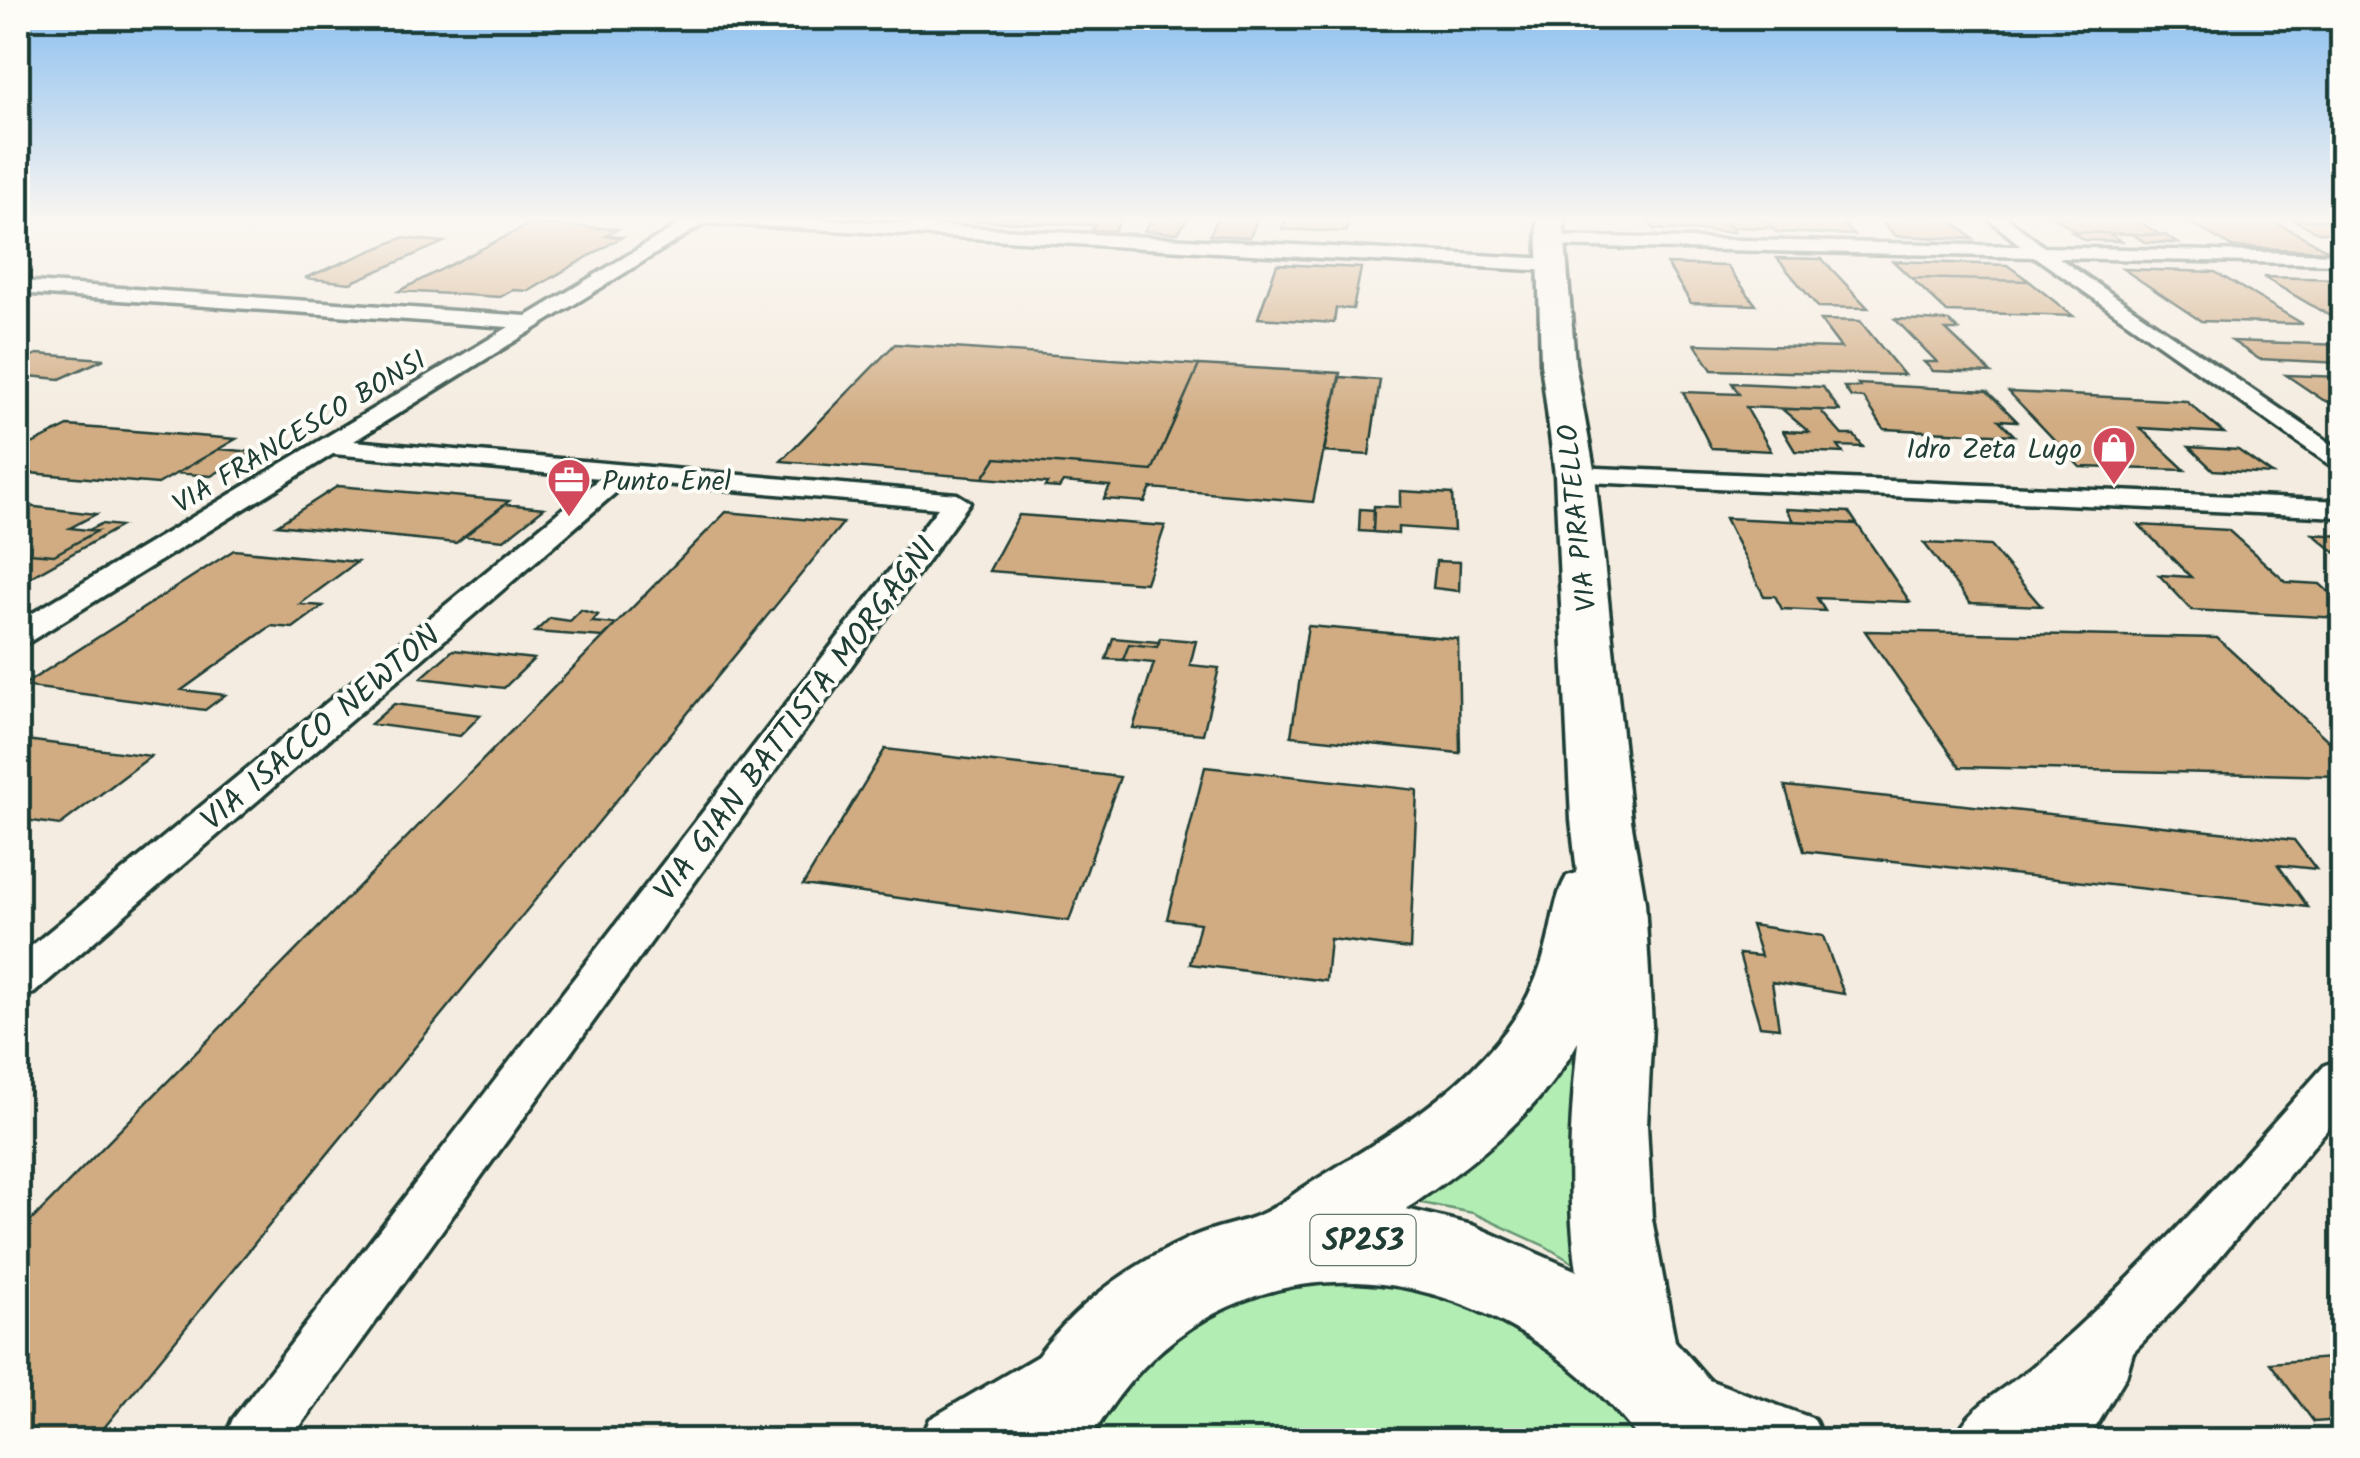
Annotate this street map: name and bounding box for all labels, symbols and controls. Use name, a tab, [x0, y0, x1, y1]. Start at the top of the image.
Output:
street label: VIA FRANCESCO BONSI	[165, 339, 436, 527]
street label: VIA PIRATELLO	[1546, 422, 1611, 614]
shop icon: Idro Zeta Lugo	[2091, 425, 2137, 486]
place label: Idro Zeta Lugo	[1906, 428, 2082, 473]
office icon: Punto Enel	[546, 457, 592, 518]
place label: Punto Enel	[602, 460, 731, 505]
street label: VIA GIAN BATTISTA MORGAGNI	[642, 526, 952, 913]
street label: VIA ISACCO NEWTON	[190, 613, 453, 845]
road number: SP253	[1310, 1215, 1416, 1265]

